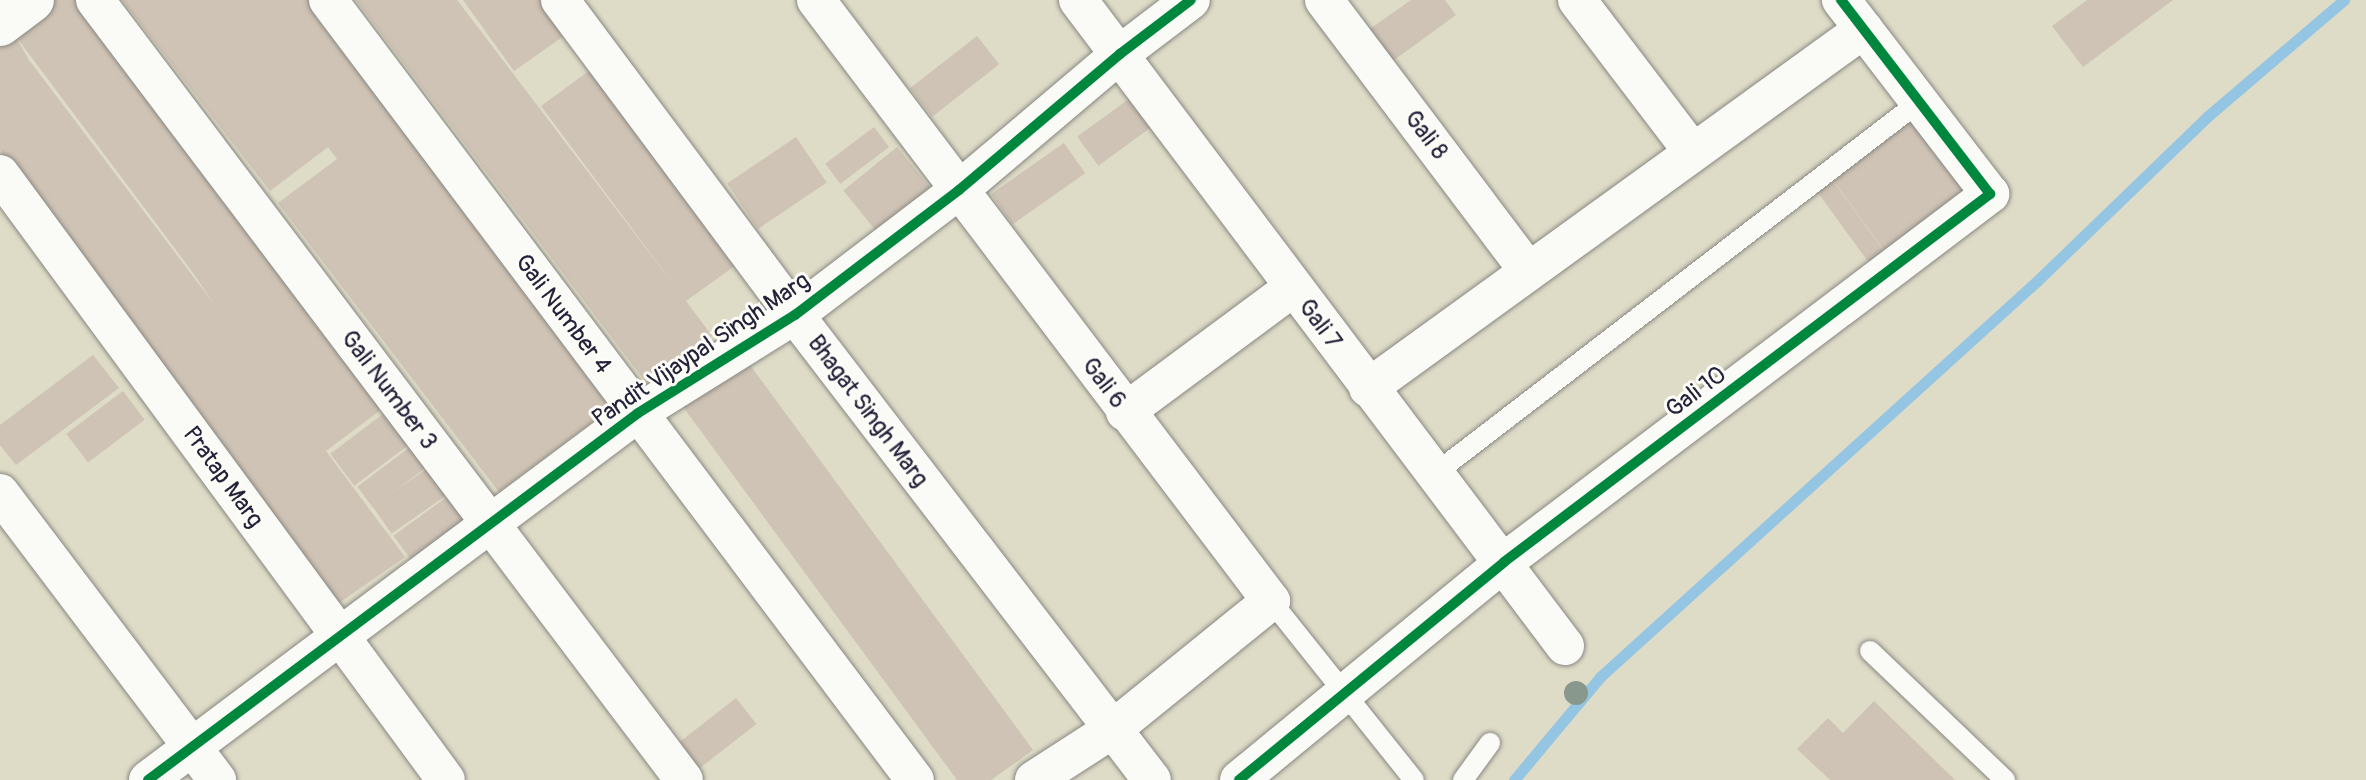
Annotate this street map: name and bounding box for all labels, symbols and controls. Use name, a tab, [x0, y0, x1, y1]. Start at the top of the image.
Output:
street label: Gali 8	[1398, 105, 1454, 165]
street label: Gali Number 4	[509, 248, 617, 380]
street label: Pandit Vijaypal Singh Marg	[587, 266, 815, 434]
street label: Gali 7	[1292, 293, 1348, 355]
street label: Gali Number 3	[335, 325, 443, 455]
street label: Bhagat Singh Marg	[801, 329, 935, 493]
street label: Gali 6	[1076, 352, 1132, 414]
street label: Gali 10	[1660, 360, 1732, 424]
street label: Pratap Marg	[177, 421, 269, 533]

